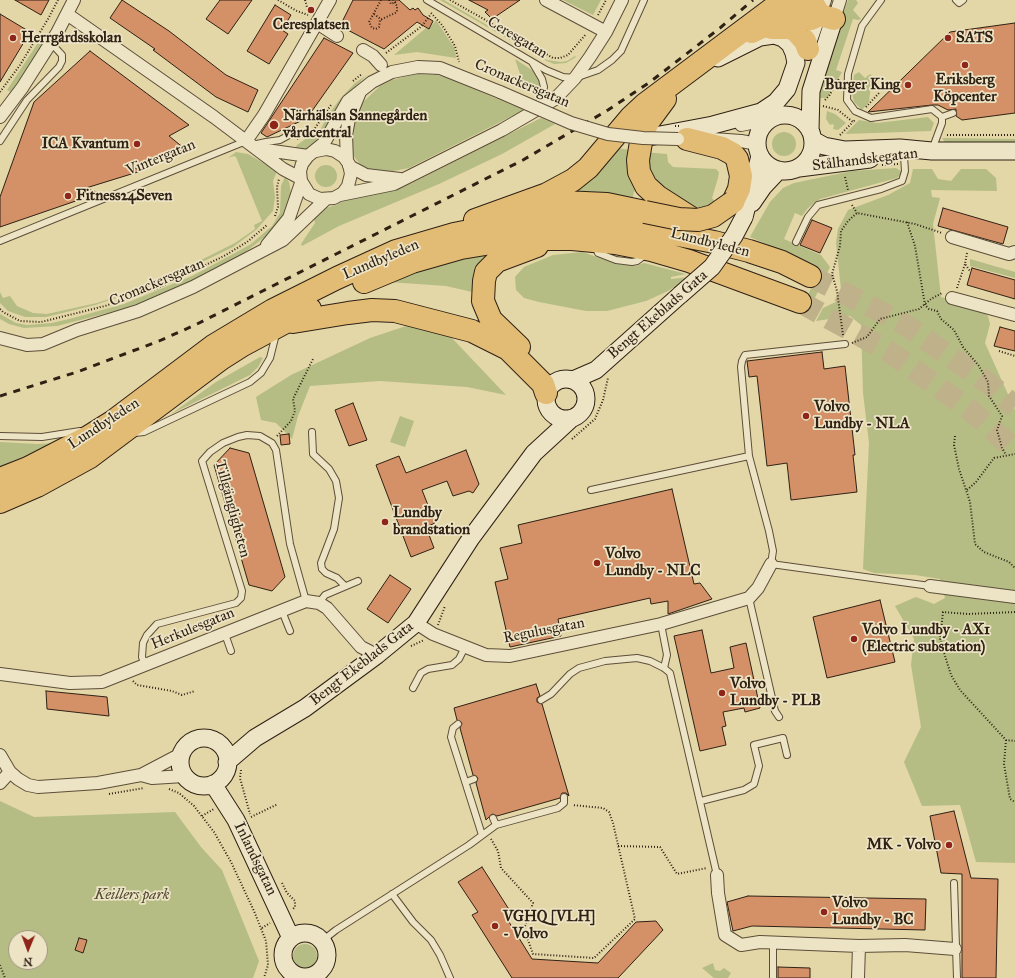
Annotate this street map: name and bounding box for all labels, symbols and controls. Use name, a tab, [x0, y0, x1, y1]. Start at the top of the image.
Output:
marker: Ceresplatsen	[306, 5, 316, 15]
street label: Ceresgatan	[484, 13, 550, 63]
place label: Ceresplatsen	[273, 16, 349, 34]
place label: Herrgårdsskolan	[21, 29, 122, 47]
place label: SATS	[956, 29, 993, 47]
marker: Herrgårdsskolan	[8, 33, 18, 43]
marker: SATS	[943, 33, 953, 43]
street label: Cronackersgatan	[472, 56, 572, 112]
marker: Eriksberg Köpcenter	[960, 60, 970, 70]
place label: Eriksberg Köpcenter	[933, 71, 997, 106]
place label: Burger King	[824, 76, 900, 94]
marker: Burger King	[903, 80, 913, 90]
place label: Närhälsan Sannegården vårdcentral	[283, 107, 427, 142]
marker: Närhälsan Sannegården vårdcentral	[268, 119, 280, 131]
place label: ICA Kvantum	[42, 135, 129, 153]
street label: Vintergatan	[124, 136, 198, 180]
marker: ICA Kvantum	[132, 139, 142, 149]
street label: Stålhandskegatan	[811, 145, 919, 175]
place label: Fitness24Seven	[76, 187, 172, 205]
marker: Fitness24Seven	[63, 191, 73, 201]
street label: Lundbyleden	[669, 224, 751, 262]
street label: Lundbyleden	[340, 236, 422, 284]
street label: Cronackersgatan	[107, 255, 207, 311]
street label: Bengt Ekeblads Gata	[604, 267, 712, 363]
street label: Lundbyleden	[65, 394, 143, 454]
place label: Volvo Lundby - NLA	[814, 398, 910, 433]
marker: Volvo Lundby - NLA	[801, 411, 811, 421]
street label: Tillgängligheten	[210, 458, 254, 560]
place label: Lundby brandstation	[393, 504, 470, 539]
marker: Lundby brandstation	[380, 517, 390, 527]
place label: Volvo Lundby - NLC	[605, 545, 700, 580]
marker: Volvo Lundby - NLC	[592, 558, 602, 568]
street label: Herkulesgatan	[149, 604, 237, 654]
street label: Regulusgatan	[502, 614, 586, 648]
street label: Bengt Ekeblads Gata	[307, 618, 417, 710]
place label: Volvo Lundby - AX1 (Electric substation)	[862, 621, 990, 656]
marker: Volvo Lundby - AX1 (Electric substation)	[849, 634, 859, 644]
place label: Volvo Lundby - PLB	[730, 675, 821, 710]
marker: Volvo Lundby - PLB	[717, 688, 727, 698]
street label: Inlandsgatan	[230, 819, 280, 899]
place label: MK - Volvo	[867, 836, 941, 854]
marker: MK - Volvo	[944, 840, 954, 850]
park label: Keillers park	[95, 886, 169, 904]
place label: Volvo Lundby - BC	[832, 894, 914, 929]
marker: Volvo Lundby - BC	[819, 907, 829, 917]
place label: VGHQ [VLH] - Volvo	[503, 908, 595, 943]
marker: VGHQ [VLH] - Volvo	[490, 921, 500, 931]
north arrow	[8, 930, 48, 970]
text: N	[23, 955, 33, 968]

